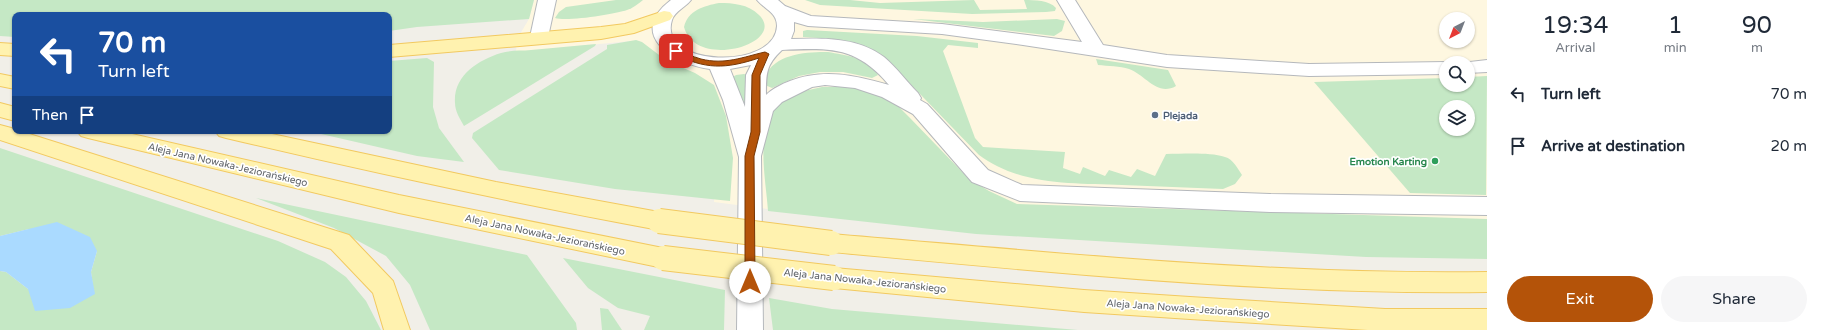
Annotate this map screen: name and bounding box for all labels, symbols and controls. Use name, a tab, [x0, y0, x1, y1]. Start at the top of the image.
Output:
text: 19:34	[1542, 11, 1609, 40]
text: 1	[1668, 11, 1683, 40]
text: 90	[1742, 11, 1772, 40]
north arrow	[1439, 12, 1475, 48]
map controls	[1439, 12, 1475, 136]
text: 70 m	[98, 26, 166, 60]
icon: left	[32, 28, 84, 80]
pin	[659, 34, 693, 68]
icon: arrive	[665, 40, 687, 62]
text: Arrival	[1555, 40, 1595, 56]
text: min	[1664, 40, 1687, 56]
text: m	[1751, 40, 1763, 56]
button: search	[1439, 56, 1475, 92]
text: Turn left	[98, 60, 170, 82]
icon: left	[1507, 83, 1529, 105]
text: Turn left	[1541, 85, 1601, 103]
text: 70 m	[1770, 85, 1807, 103]
button: layers	[1439, 100, 1475, 136]
icon: arrive	[76, 104, 98, 126]
text: Then	[32, 106, 68, 124]
marker: Plejada	[1150, 110, 1160, 120]
place label: Plejada	[1163, 110, 1198, 122]
icon: arrive	[1507, 135, 1529, 157]
text: Arrive at destination	[1541, 137, 1685, 155]
text: 20 m	[1770, 137, 1807, 155]
street label: Aleja Jana Nowaka-Jeziorańskiego	[147, 141, 309, 189]
place label: Emotion Karting	[1350, 156, 1427, 168]
marker: Emotion Karting	[1430, 156, 1440, 166]
street label: Aleja Jana Nowaka-Jeziorańskiego	[464, 212, 626, 258]
position arrow	[729, 261, 771, 303]
street label: Aleja Jana Nowaka-Jeziorańskiego	[783, 266, 947, 296]
button: Exit	[1507, 276, 1653, 322]
button: Share	[1661, 276, 1807, 322]
street label: Aleja Jana Nowaka-Jeziorańskiego	[1106, 297, 1270, 321]

